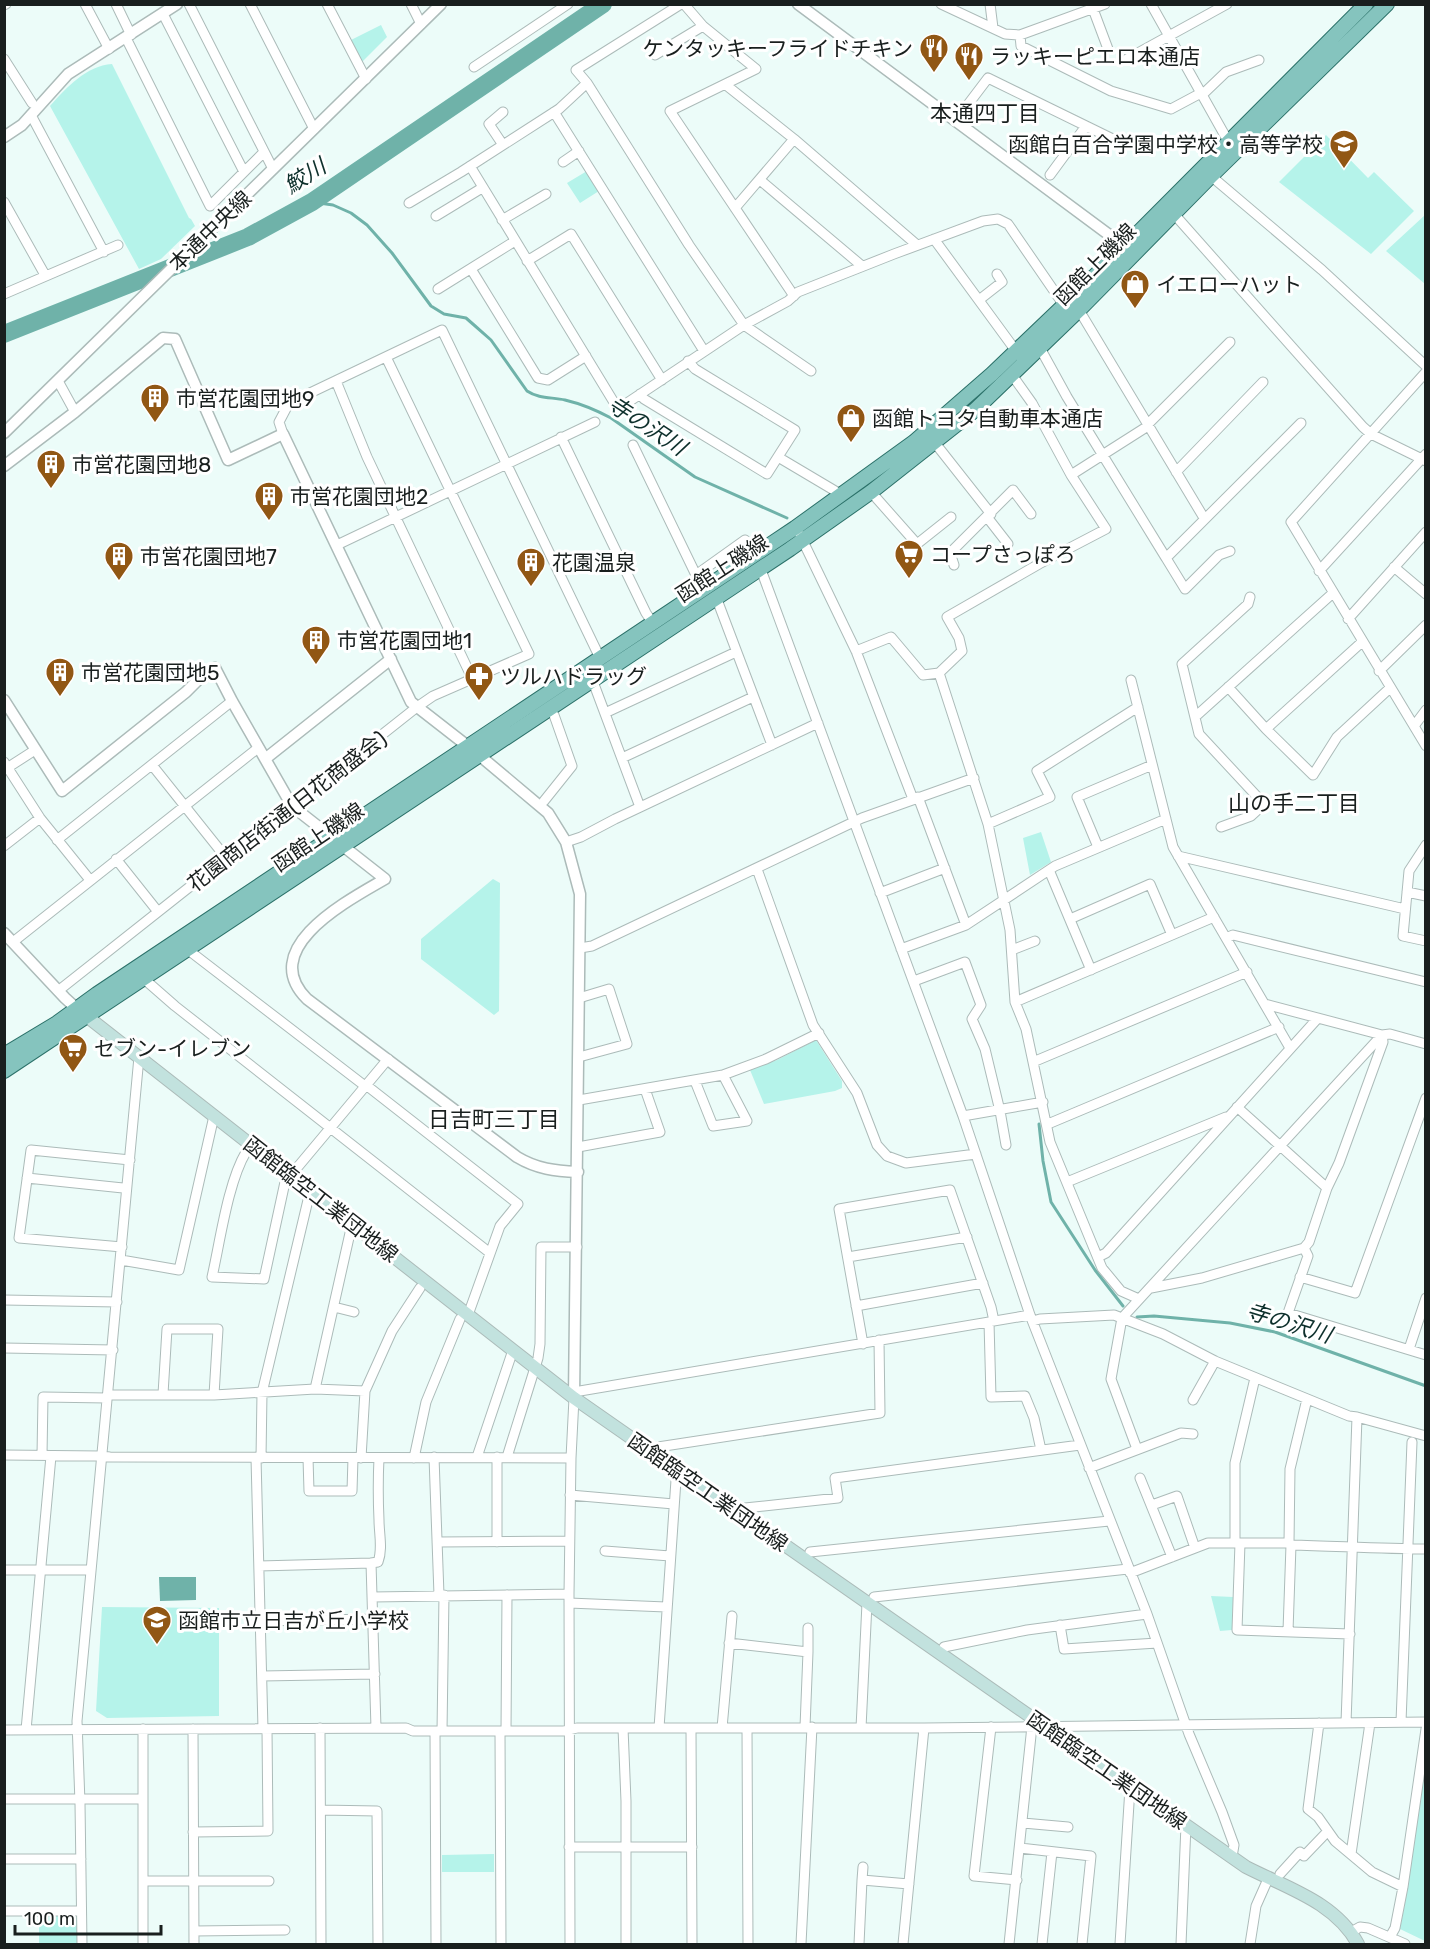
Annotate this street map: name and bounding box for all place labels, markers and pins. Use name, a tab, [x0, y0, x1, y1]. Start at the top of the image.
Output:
restaurant icon: ケンタッキーフライドチキン	[918, 32, 950, 74]
place label: ケンタッキーフライドチキン	[643, 36, 913, 61]
restaurant icon: ラッキーピエロ本通店	[953, 40, 985, 82]
place label: ラッキーピエロ本通店	[990, 44, 1200, 69]
school or university icon: 函館白百合学園中学校・高等学校	[1328, 128, 1360, 170]
place label: 函館白百合学園中学校・高等学校	[1008, 132, 1323, 157]
shop icon: イエローハット	[1119, 268, 1151, 310]
place label: イエローハット	[1156, 272, 1302, 297]
building icon: 市営花園団地9	[139, 382, 171, 424]
place label: 市営花園団地9	[176, 386, 314, 411]
shop icon: 函館トヨタ自動車本通店	[835, 402, 867, 444]
place label: 函館トヨタ自動車本通店	[872, 406, 1103, 431]
building icon: 市営花園団地8	[35, 448, 67, 490]
place label: 市営花園団地8	[72, 452, 211, 477]
building icon: 市営花園団地2	[253, 480, 285, 522]
place label: 市営花園団地2	[290, 484, 428, 509]
supermarket icon: コープさっぽろ	[893, 538, 925, 580]
building icon: 市営花園団地7	[103, 540, 135, 582]
place label: コープさっぽろ	[930, 542, 1076, 567]
place label: 市営花園団地7	[140, 544, 277, 569]
building icon: 花園温泉	[515, 546, 547, 588]
place label: 花園温泉	[552, 550, 636, 575]
building icon: 市営花園団地1	[300, 624, 332, 666]
place label: 市営花園団地1	[337, 628, 472, 653]
building icon: 市営花園団地5	[44, 656, 76, 698]
place label: 市営花園団地5	[81, 660, 219, 685]
pharmacy icon: ツルハドラッグ	[463, 660, 495, 702]
place label: ツルハドラッグ	[500, 664, 647, 689]
supermarket icon: セブン-イレブン	[57, 1032, 89, 1074]
place label: セブン-イレブン	[94, 1036, 251, 1061]
school or university icon: 函館市立日吉が丘小学校	[141, 1604, 173, 1646]
place label: 函館市立日吉が丘小学校	[178, 1608, 409, 1633]

